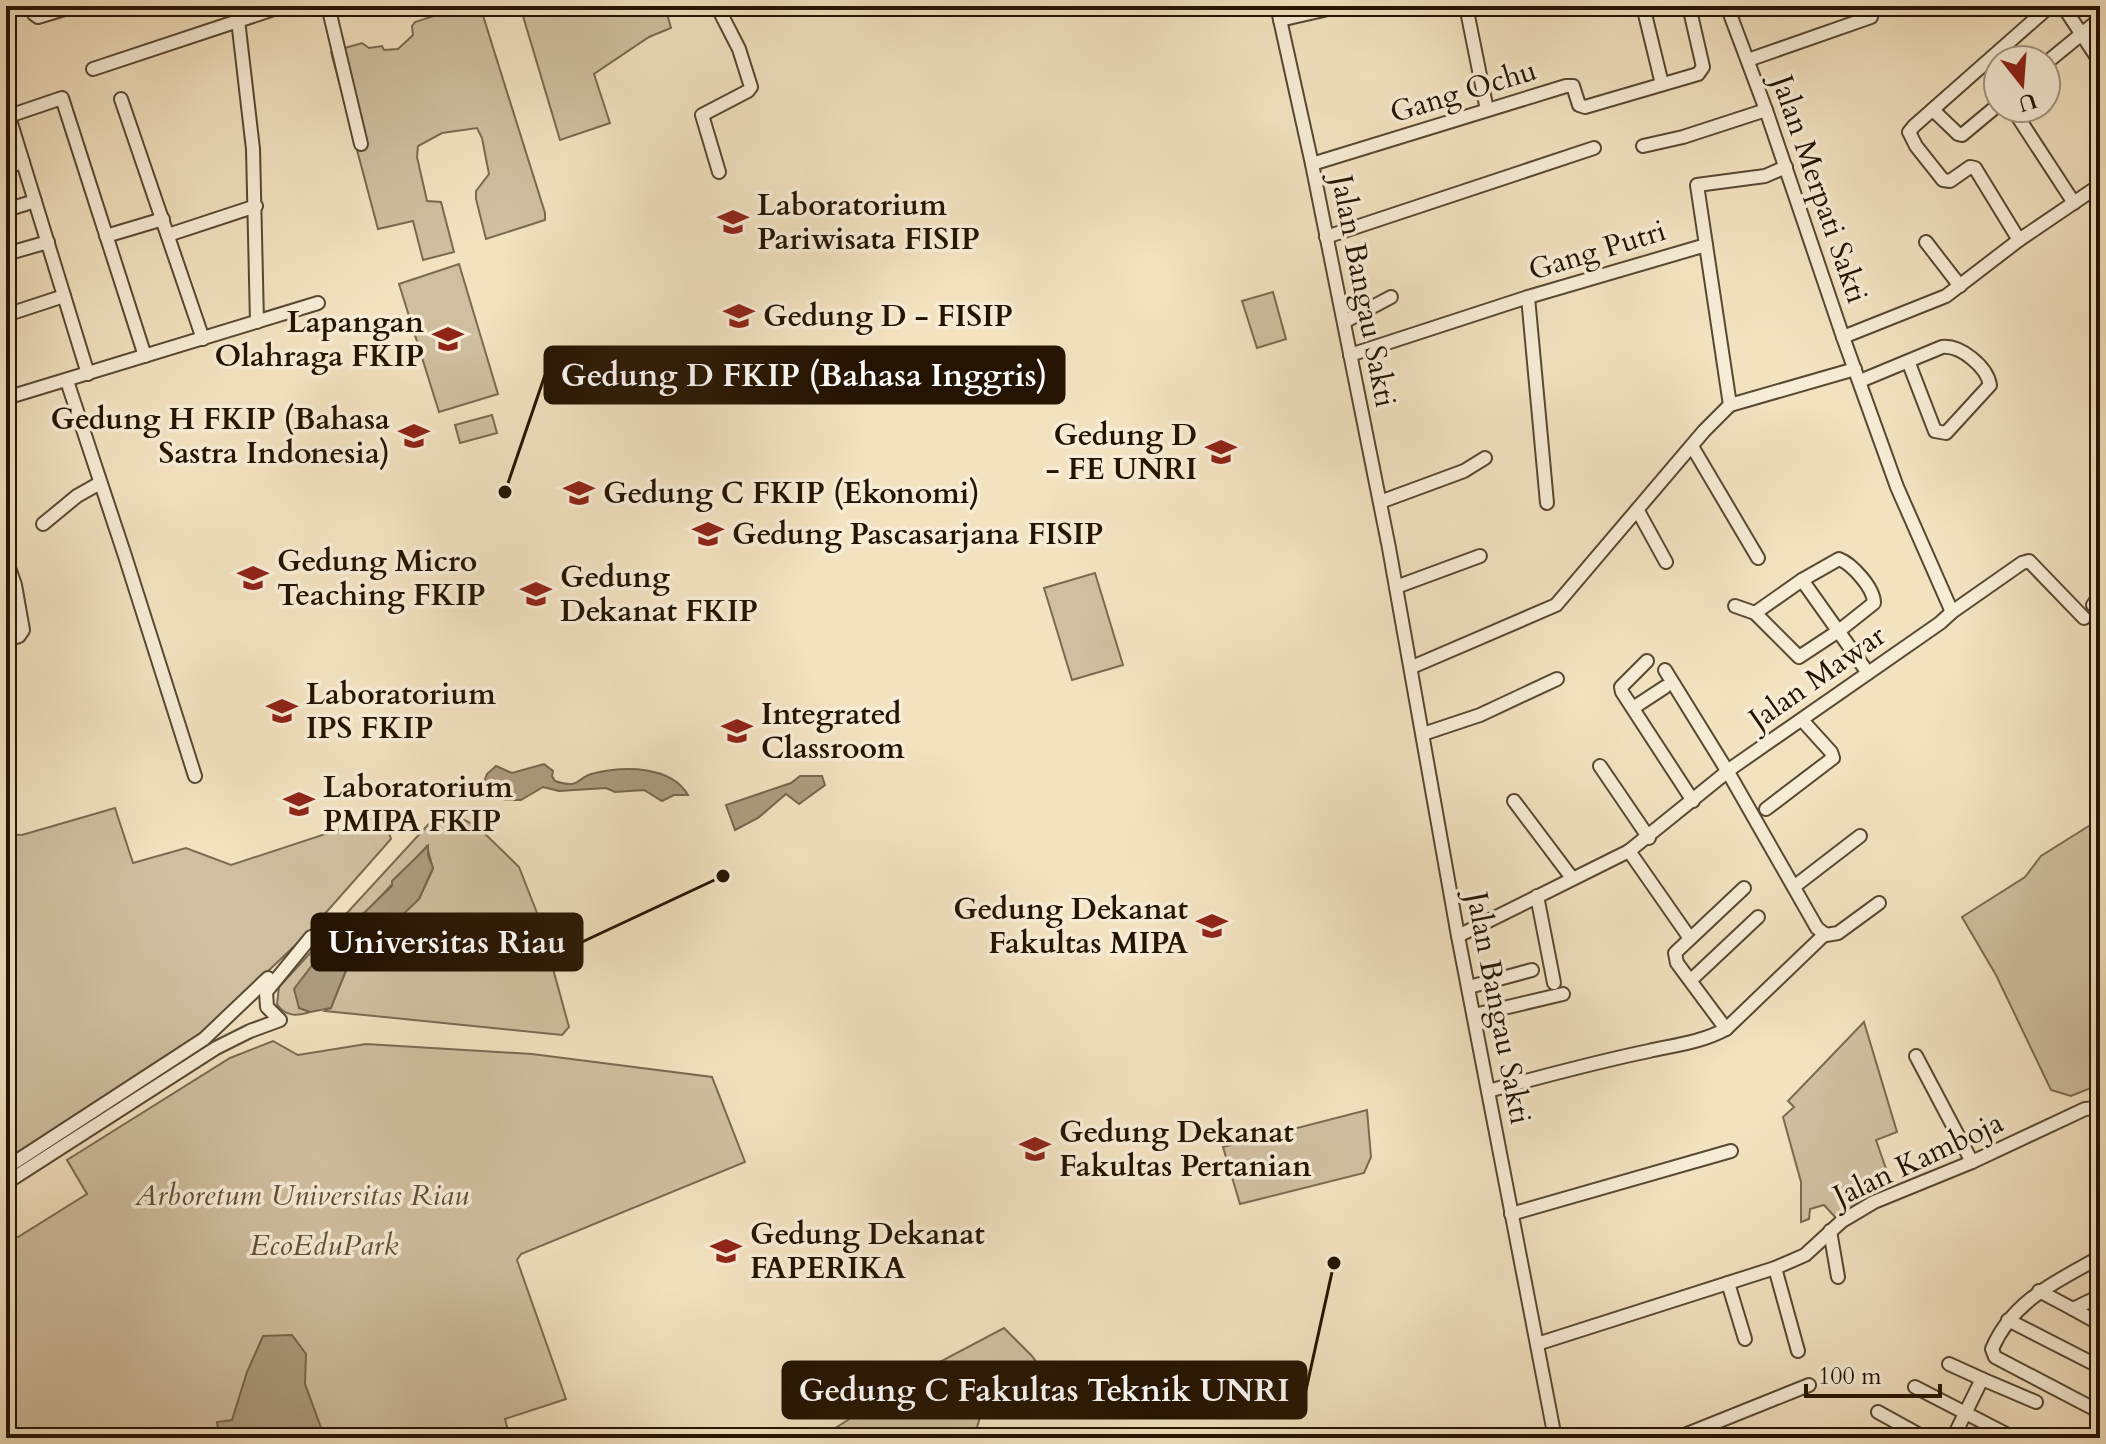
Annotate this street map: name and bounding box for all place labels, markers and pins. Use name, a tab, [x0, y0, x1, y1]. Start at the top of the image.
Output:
place label: Laboratorium Pariwisata FISIP	[757, 185, 980, 260]
school or university icon: Laboratorium Pariwisata FISIP	[716, 205, 750, 239]
place label: Gedung D - FISIP	[763, 296, 1013, 337]
school or university icon: Gedung D - FISIP	[722, 299, 756, 333]
place label: Lapangan Olahraga FKIP	[214, 302, 424, 377]
school or university icon: Lapangan Olahraga FKIP	[431, 322, 465, 356]
callout: Gedung D FKIP (Bahasa Inggris)	[545, 347, 1064, 403]
place label: Gedung H FKIP (Bahasa Sastra Indonesia)	[51, 399, 390, 474]
place label: Gedung D - FE UNRI	[1046, 415, 1197, 490]
school or university icon: Gedung H FKIP (Bahasa Sastra Indonesia)	[397, 419, 431, 453]
school or university icon: Gedung D - FE UNRI	[1204, 435, 1238, 469]
place label: Gedung C FKIP (Ekonomi)	[603, 473, 980, 514]
school or university icon: Gedung C FKIP (Ekonomi)	[562, 476, 596, 510]
place label: Gedung Pascasarjana FISIP	[732, 514, 1103, 555]
school or university icon: Gedung Pascasarjana FISIP	[691, 517, 725, 551]
place label: Gedung Micro Teaching FKIP	[277, 541, 486, 616]
place label: Gedung Dekanat FKIP	[560, 557, 758, 632]
school or university icon: Gedung Micro Teaching FKIP	[236, 561, 270, 595]
school or university icon: Gedung Dekanat FKIP	[519, 577, 553, 611]
place label: Laboratorium IPS FKIP	[306, 674, 496, 749]
school or university icon: Laboratorium IPS FKIP	[265, 694, 299, 728]
place label: Integrated Classroom	[761, 694, 905, 769]
school or university icon: Integrated Classroom	[720, 714, 754, 748]
place label: Laboratorium PMIPA FKIP	[323, 767, 513, 842]
school or university icon: Laboratorium PMIPA FKIP	[282, 787, 316, 821]
place label: Gedung Dekanat Fakultas MIPA	[953, 889, 1188, 964]
school or university icon: Gedung Dekanat Fakultas MIPA	[1195, 909, 1229, 943]
callout: Universitas Riau	[312, 914, 582, 970]
place label: Gedung Dekanat Fakultas Pertanian	[1059, 1112, 1311, 1187]
school or university icon: Gedung Dekanat Fakultas Pertanian	[1018, 1132, 1052, 1166]
place label: Gedung Dekanat FAPERIKA	[750, 1214, 985, 1289]
school or university icon: Gedung Dekanat FAPERIKA	[709, 1234, 743, 1268]
callout: Gedung C Fakultas Teknik UNRI	[783, 1362, 1306, 1418]

